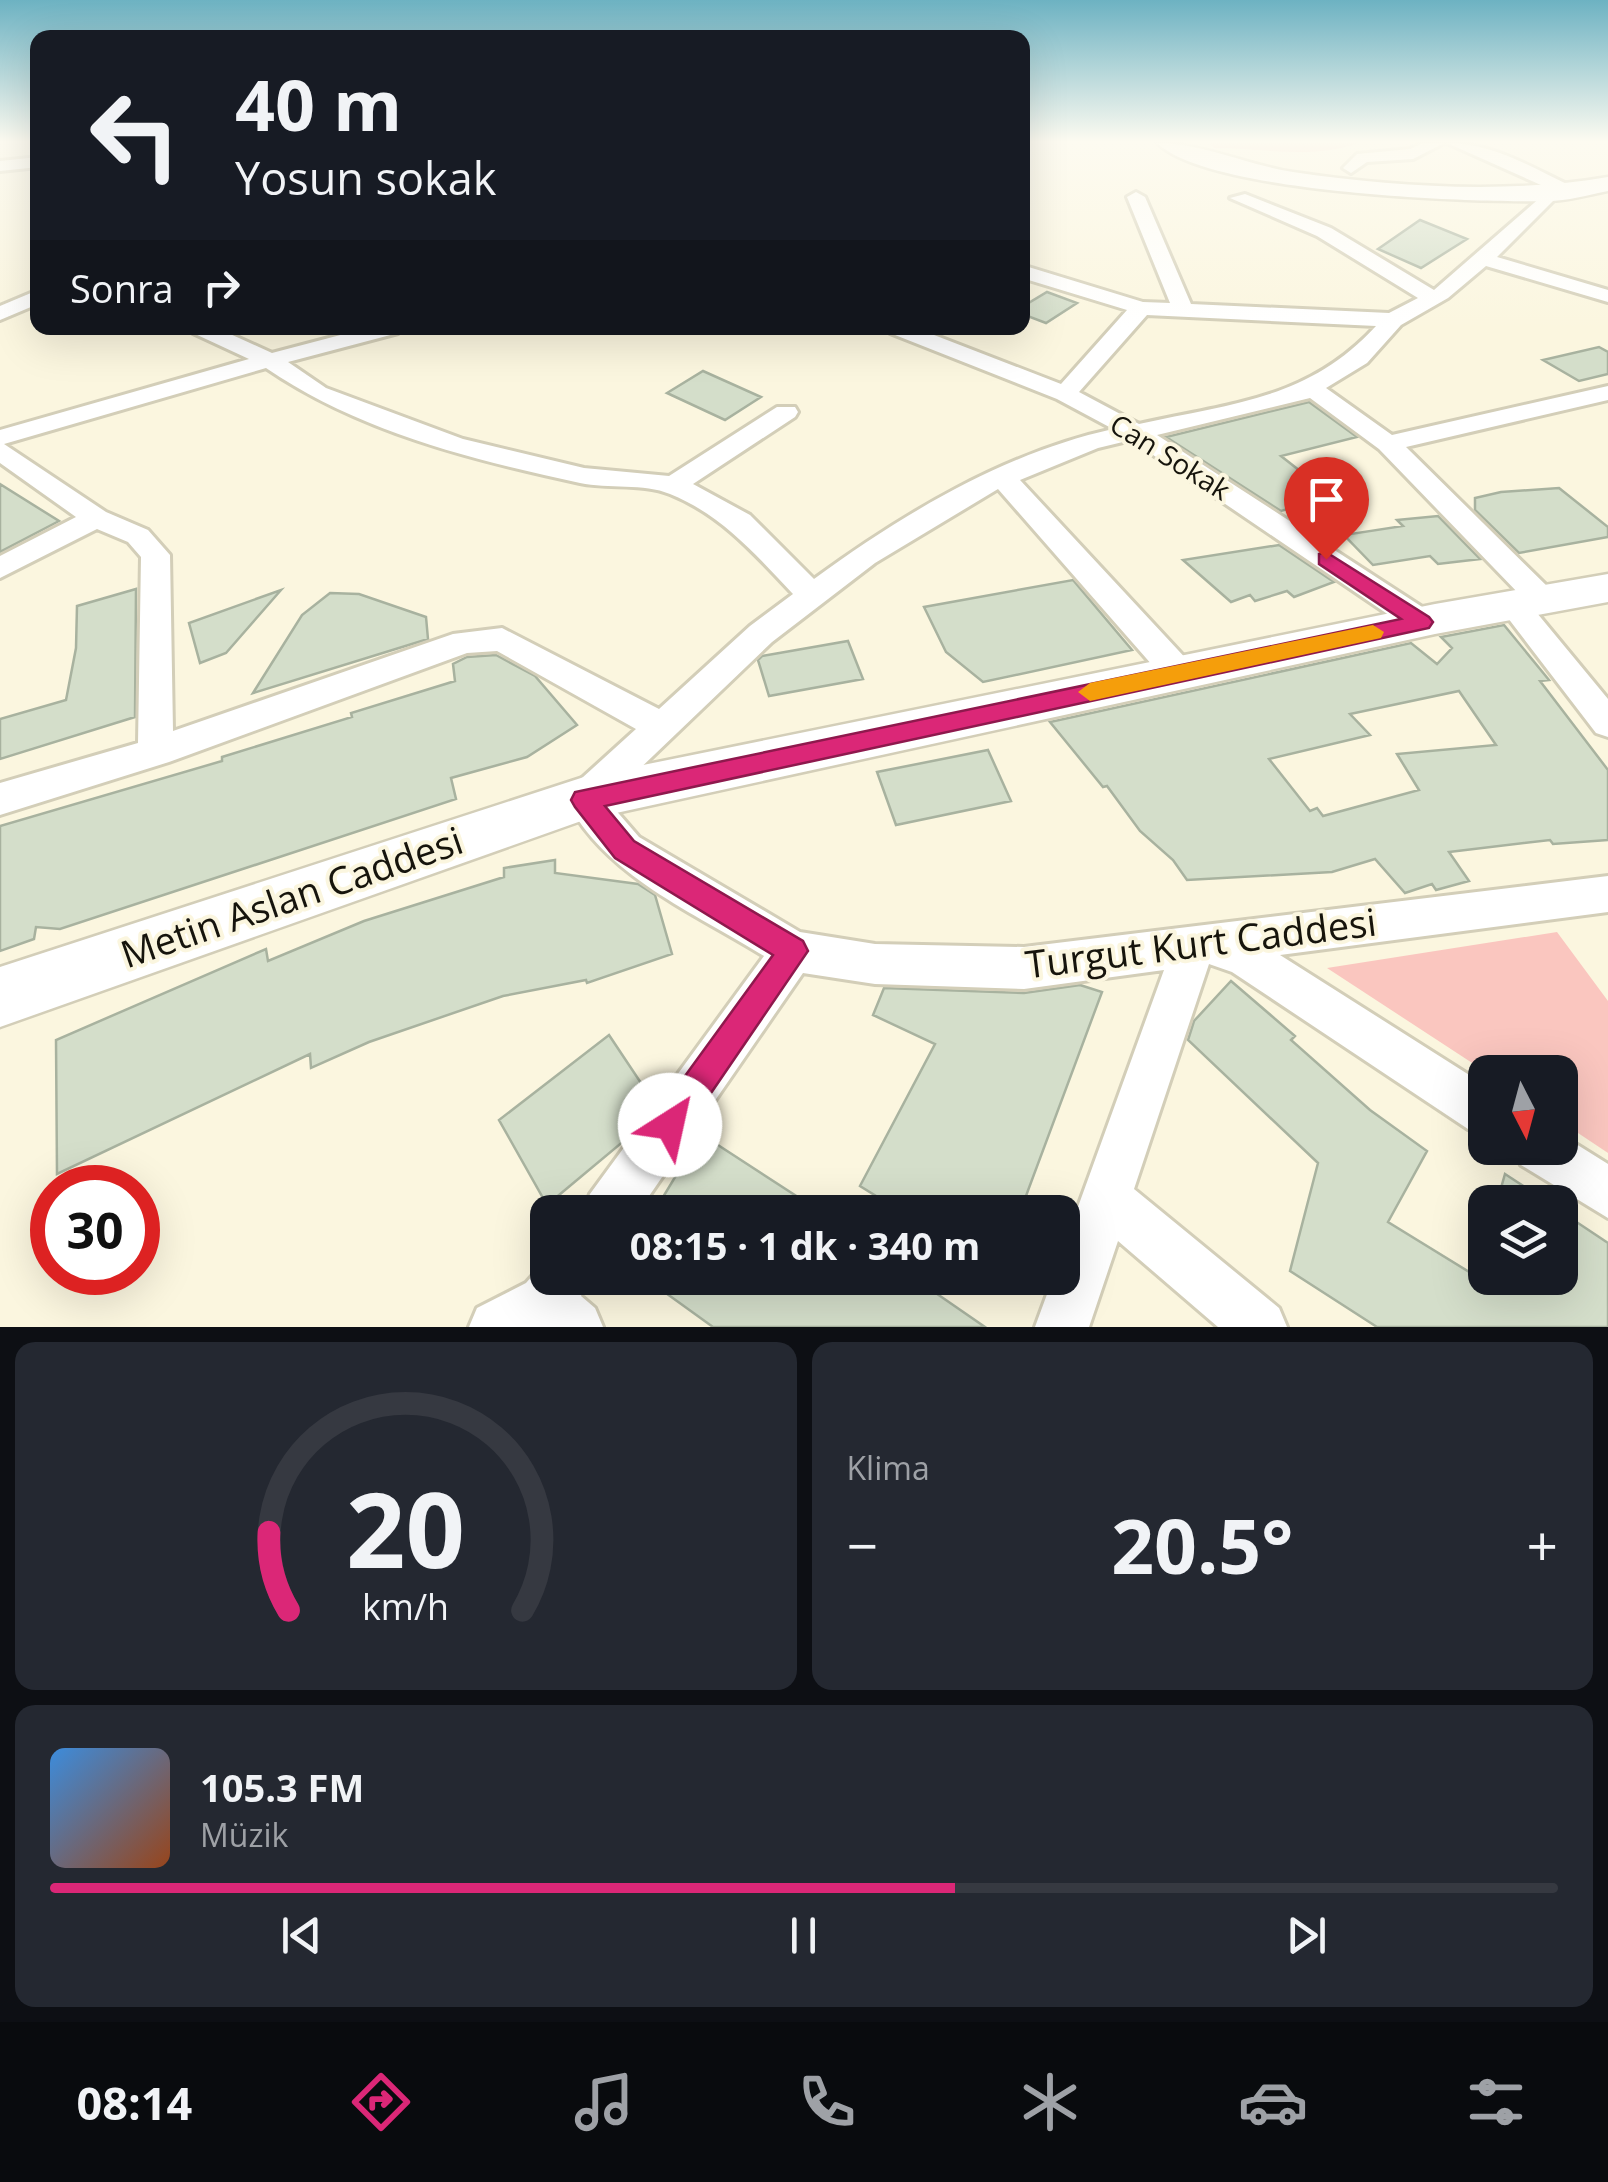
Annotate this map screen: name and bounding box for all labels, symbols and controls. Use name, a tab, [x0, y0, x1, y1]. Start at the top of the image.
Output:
text: 40 m	[235, 56, 402, 152]
icon: left	[70, 70, 200, 200]
text: Yosun sokak	[235, 147, 496, 208]
icon: right	[194, 260, 249, 315]
text: Sonra	[70, 262, 174, 314]
street label: Can Sokak	[1103, 404, 1238, 508]
pin	[1284, 457, 1369, 560]
icon: arrive	[1299, 472, 1354, 527]
street label: Metin Aslan Caddesi	[113, 813, 469, 979]
street label: Turgut Kurt Caddesi	[1022, 895, 1379, 989]
north arrow	[1468, 1055, 1578, 1165]
map controls	[1468, 1055, 1578, 1295]
position arrow	[618, 1073, 722, 1177]
speed limit sign: 30	[30, 1165, 160, 1295]
button: layers	[1468, 1185, 1578, 1295]
text: 08:15 · 1 dk · 340 m	[630, 1219, 980, 1271]
text: Klima	[847, 1446, 930, 1489]
text: 20	[346, 1457, 465, 1598]
text: 20.5°	[1111, 1494, 1293, 1596]
text: −	[847, 1507, 878, 1582]
text: +	[1527, 1507, 1558, 1582]
text: km/h	[362, 1582, 449, 1630]
text: 105.3 FM	[200, 1761, 364, 1813]
text: Müzik	[200, 1813, 288, 1856]
icon: previous	[274, 1908, 329, 1963]
icon: pause	[776, 1908, 831, 1963]
icon: next	[1279, 1908, 1334, 1963]
icon: directions	[346, 2067, 416, 2137]
icon: music	[569, 2067, 639, 2137]
icon: phone	[792, 2067, 862, 2137]
icon: climate	[1015, 2067, 1085, 2137]
icon: car	[1238, 2067, 1308, 2137]
icon: filters	[1461, 2067, 1531, 2137]
text: 08:14	[77, 2072, 192, 2133]

